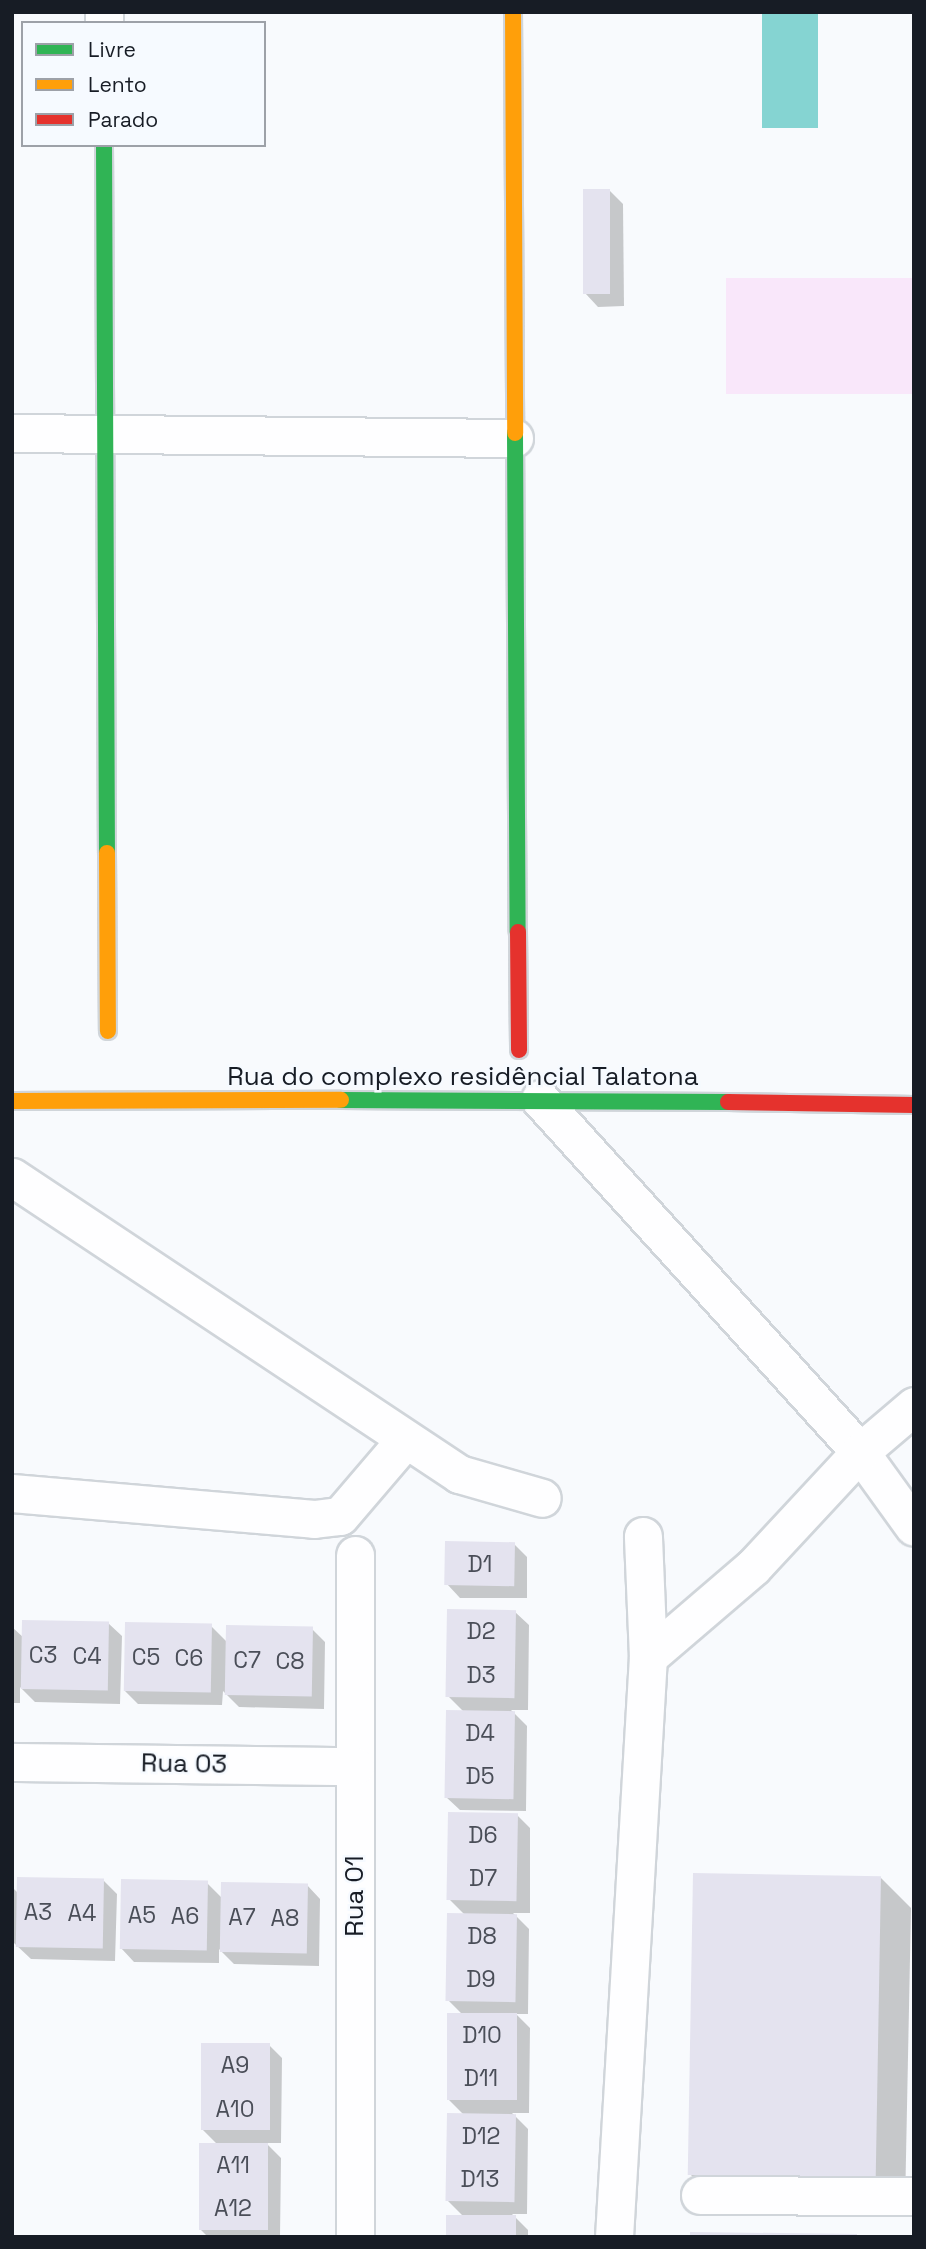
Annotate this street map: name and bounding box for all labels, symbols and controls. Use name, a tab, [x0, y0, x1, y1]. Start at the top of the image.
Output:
legend	[21, 21, 266, 147]
text: Livre	[88, 36, 136, 63]
text: Lento	[88, 71, 147, 98]
text: Parado	[88, 106, 158, 133]
street label: Rua do complexo residêncial Talatona	[227, 1061, 699, 1093]
house number: D1	[468, 1550, 492, 1578]
house number: D2	[466, 1617, 496, 1645]
house number: C3	[29, 1641, 57, 1669]
house number: C4	[72, 1642, 102, 1670]
house number: C5	[132, 1643, 160, 1671]
house number: C6	[175, 1644, 203, 1672]
house number: C7	[233, 1646, 261, 1674]
house number: C8	[275, 1647, 305, 1675]
house number: D3	[466, 1661, 496, 1689]
house number: D4	[465, 1719, 495, 1747]
street label: Rua 03	[141, 1748, 227, 1780]
house number: D5	[465, 1762, 495, 1790]
house number: D6	[468, 1821, 498, 1849]
street label: Rua 01	[339, 1855, 371, 1937]
house number: D7	[469, 1864, 497, 1892]
house number: A3	[24, 1898, 52, 1926]
house number: A4	[68, 1899, 96, 1927]
house number: A5	[128, 1901, 156, 1929]
house number: A6	[171, 1902, 199, 1930]
house number: A7	[228, 1903, 256, 1931]
house number: A8	[271, 1904, 299, 1932]
house number: D8	[467, 1922, 497, 1950]
house number: D9	[466, 1965, 496, 1993]
house number: D10	[462, 2021, 502, 2049]
house number: A9	[221, 2051, 249, 2079]
house number: D11	[464, 2064, 498, 2092]
house number: A10	[216, 2095, 254, 2123]
house number: D12	[462, 2122, 500, 2150]
house number: A11	[216, 2151, 250, 2179]
house number: D13	[461, 2165, 499, 2193]
house number: A12	[214, 2194, 252, 2222]

